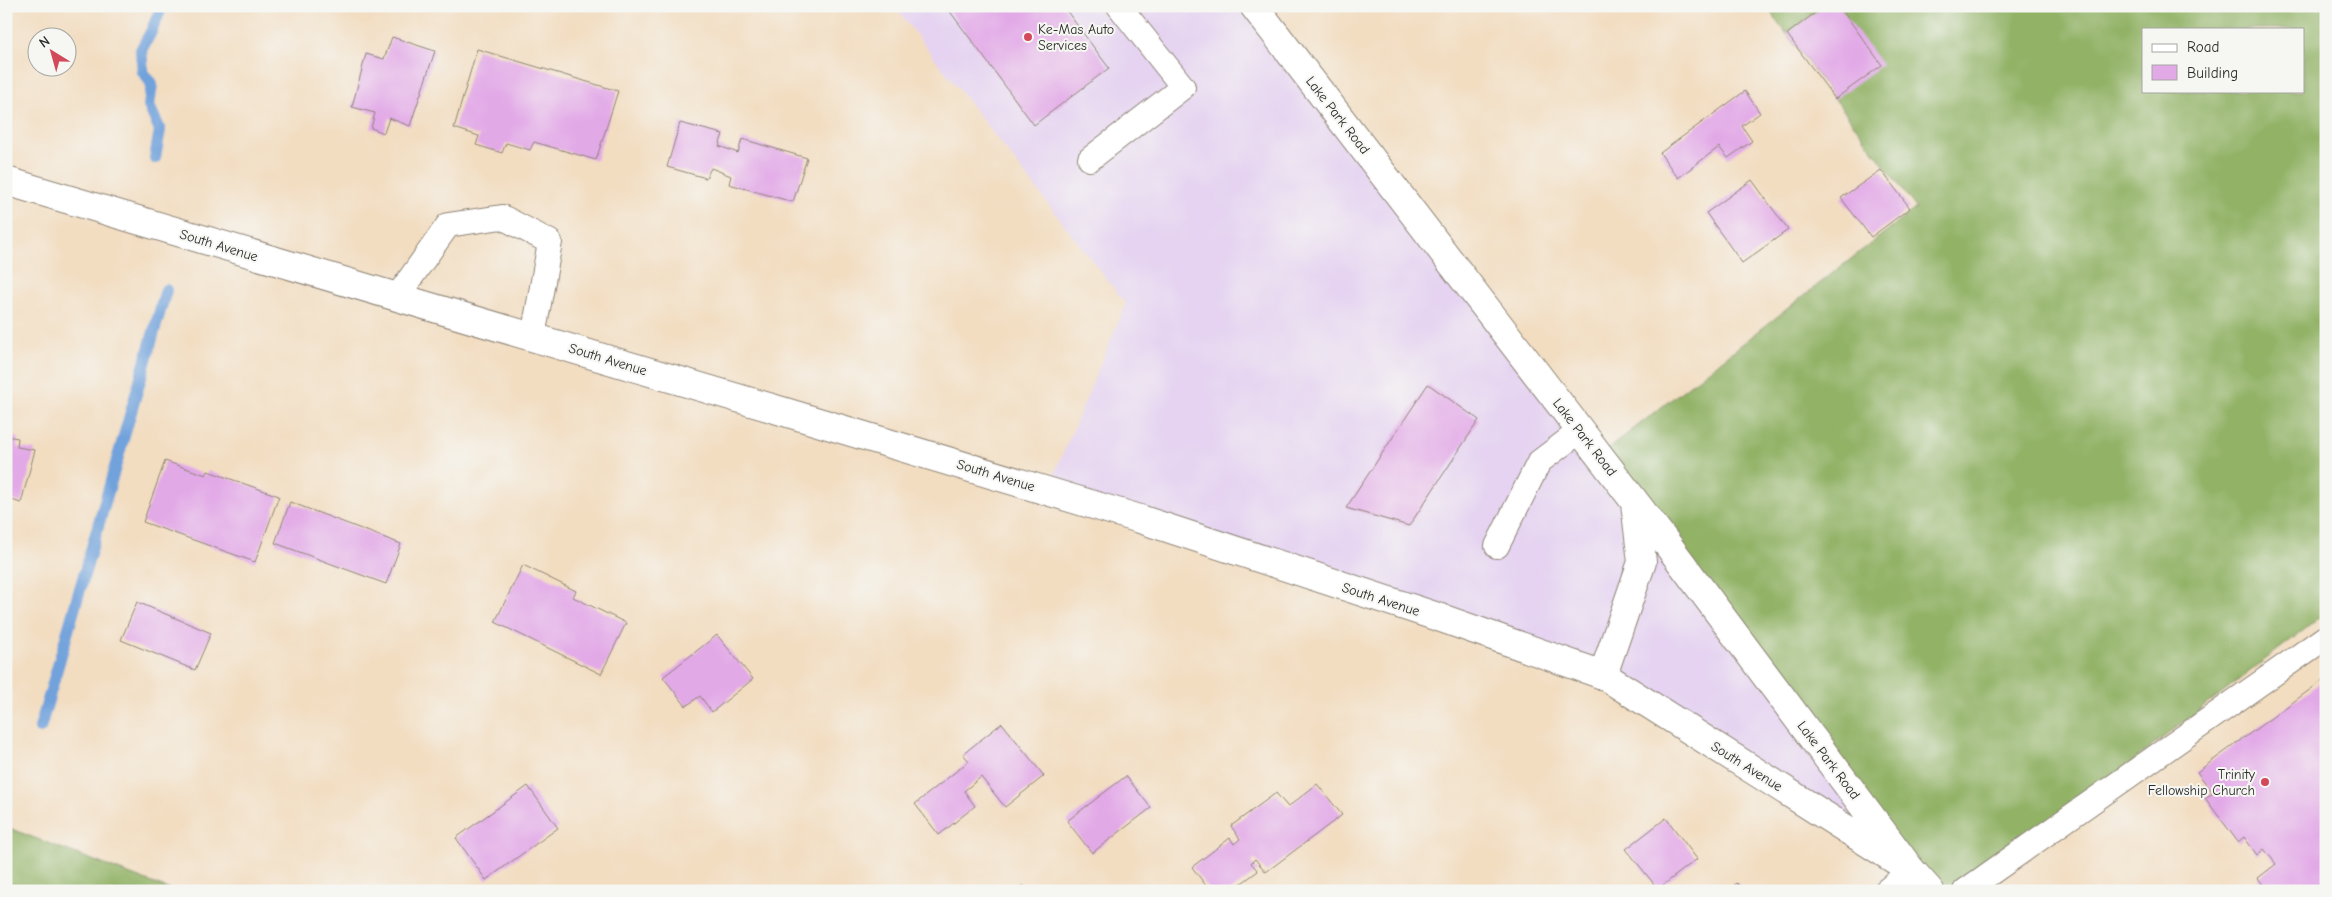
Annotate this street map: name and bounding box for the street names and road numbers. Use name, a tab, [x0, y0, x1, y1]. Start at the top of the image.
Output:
street label: Lake Park Road	[1302, 73, 1373, 158]
street label: South Avenue	[178, 225, 260, 265]
street label: South Avenue	[567, 339, 649, 379]
street label: Lake Park Road	[1549, 395, 1620, 480]
street label: South Avenue	[955, 455, 1037, 495]
street label: South Avenue	[1340, 579, 1422, 620]
street label: Lake Park Road	[1794, 718, 1864, 803]
street label: South Avenue	[1708, 738, 1786, 795]

